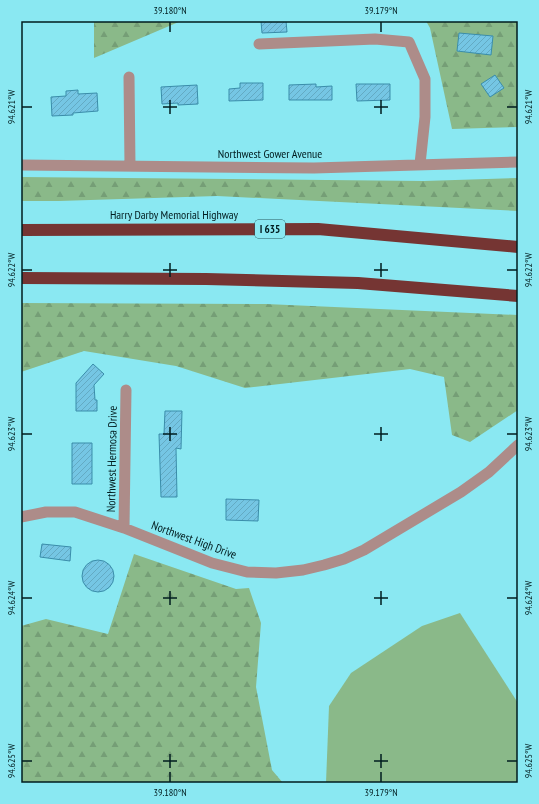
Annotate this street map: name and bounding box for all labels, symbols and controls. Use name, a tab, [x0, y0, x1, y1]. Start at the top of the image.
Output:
text: 39.180°N	[153, 4, 187, 17]
text: 39.179°N	[364, 4, 398, 17]
text: 94.621°W	[5, 90, 18, 124]
text: 94.621°W	[522, 90, 535, 124]
street label: Northwest Gower Avenue	[218, 146, 322, 161]
street label: Harry Darby Memorial Highway	[110, 207, 239, 222]
road number: I 635	[255, 220, 285, 238]
text: 94.622°W	[5, 253, 18, 287]
text: 94.622°W	[522, 253, 535, 287]
street label: Northwest Hermosa Drive	[103, 406, 120, 512]
text: 94.623°W	[5, 417, 18, 451]
text: 94.623°W	[522, 417, 535, 451]
street label: Northwest High Drive	[150, 517, 239, 562]
text: 94.624°W	[5, 581, 18, 615]
text: 94.624°W	[522, 581, 535, 615]
text: 94.625°W	[5, 744, 18, 778]
text: 94.625°W	[522, 744, 535, 778]
text: 39.180°N	[153, 786, 187, 799]
text: 39.179°N	[364, 786, 398, 799]

